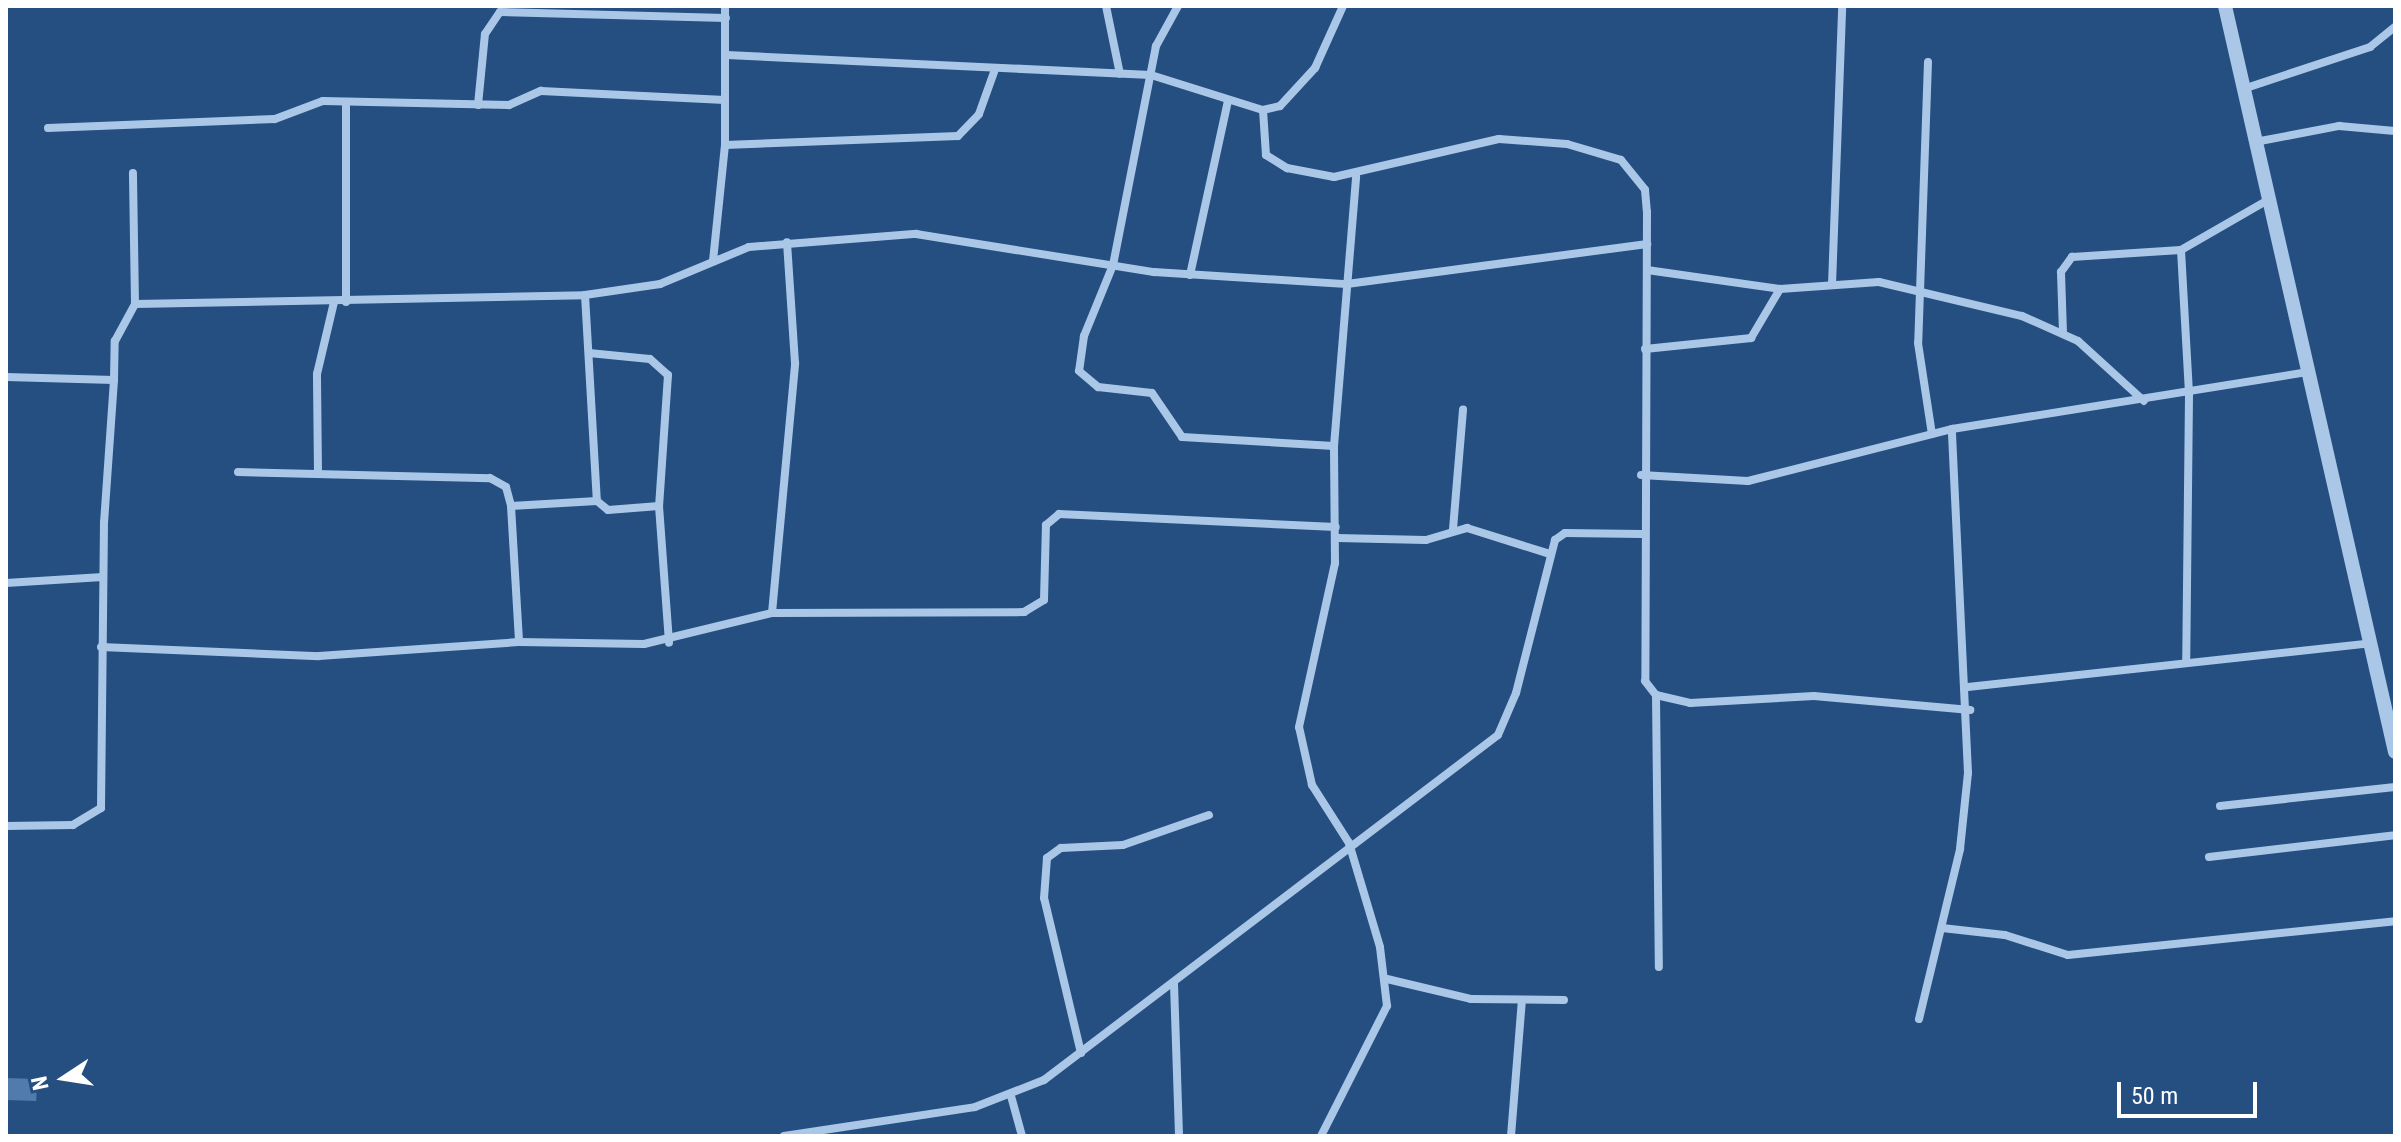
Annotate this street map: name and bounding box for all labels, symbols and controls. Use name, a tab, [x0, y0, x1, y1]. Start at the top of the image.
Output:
north arrow	[24, 1038, 104, 1118]
scale bar	[2121, 1066, 2261, 1116]
text: N	[26, 1074, 54, 1092]
text: 50 m	[2131, 1082, 2178, 1110]

